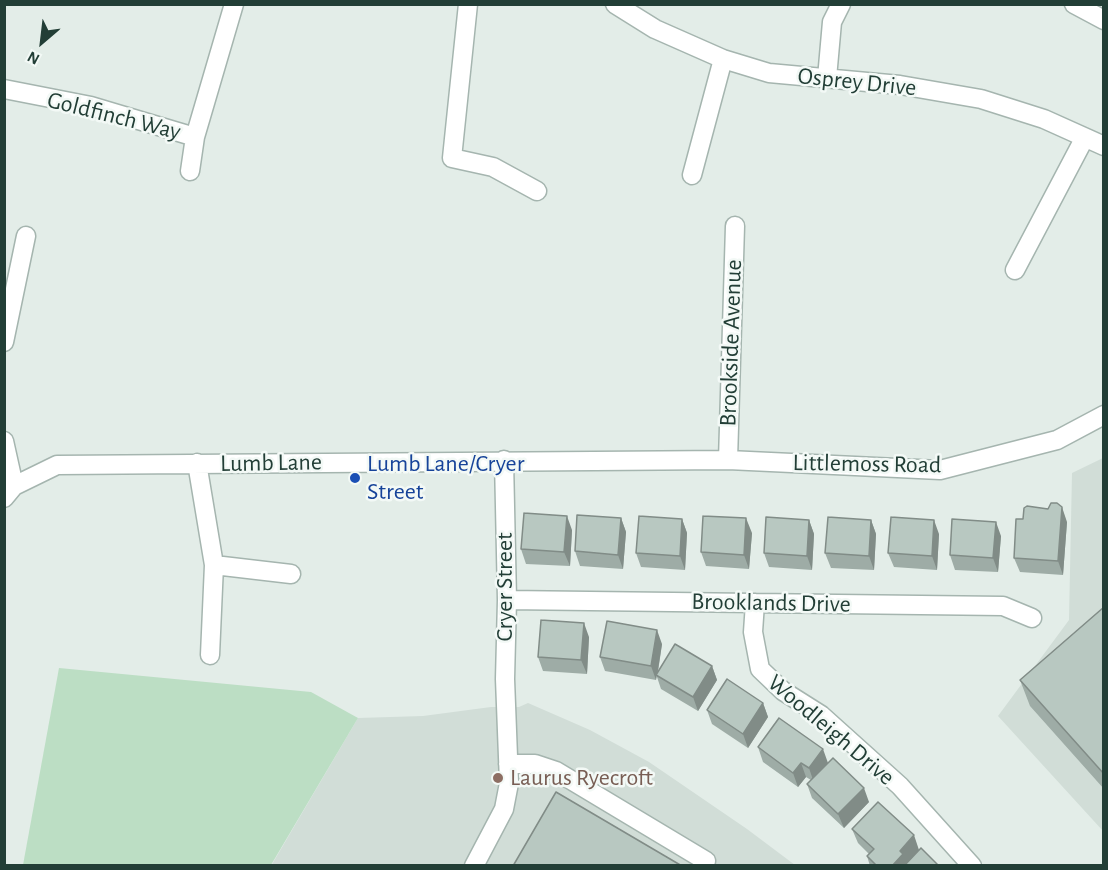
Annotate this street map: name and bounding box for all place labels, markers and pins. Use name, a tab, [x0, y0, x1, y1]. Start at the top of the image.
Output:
place label: Lumb Lane/Cryer Street	[367, 450, 524, 506]
marker: Lumb Lane/Cryer Street	[348, 471, 362, 485]
place label: Laurus Ryecroft	[510, 764, 653, 792]
marker: Laurus Ryecroft	[491, 771, 505, 785]

